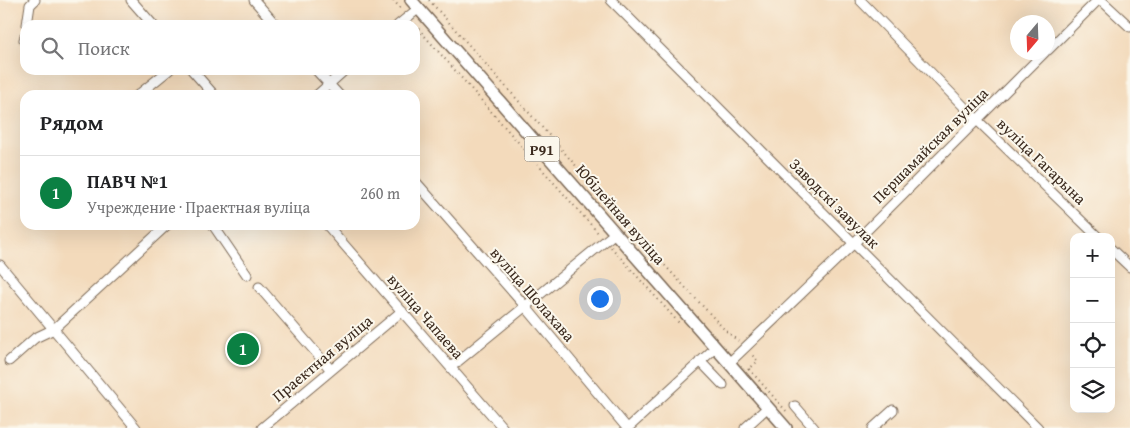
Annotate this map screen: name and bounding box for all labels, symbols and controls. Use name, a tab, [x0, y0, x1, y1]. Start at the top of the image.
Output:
north arrow	[1010, 15, 1055, 60]
search box	[20, 20, 420, 75]
icon: search	[38, 34, 66, 62]
text: Поиск	[78, 34, 130, 62]
street label: Першамайская вуліца	[867, 81, 994, 208]
text: Рядом	[40, 107, 103, 138]
street label: вуліца Гагарына	[992, 112, 1092, 210]
road number: Р91	[524, 136, 560, 162]
street label: Заводскі завулак	[784, 152, 886, 254]
street label: Юбілейная вуліца	[570, 158, 672, 270]
text: ПАВЧ №1	[87, 167, 168, 195]
text: 1	[52, 181, 60, 205]
text: 260 m	[360, 181, 400, 205]
text: Учреждение · Праектная вуліца	[87, 195, 310, 219]
map controls	[1070, 233, 1115, 413]
button: +	[1070, 233, 1115, 278]
street label: вуліца Шолахава	[485, 241, 581, 347]
street label: вуліца Чапаева	[382, 268, 470, 364]
button: −	[1070, 278, 1115, 323]
your location	[587, 286, 613, 312]
street label: Праектная вуліца	[267, 308, 378, 407]
button: locate	[1070, 323, 1115, 368]
pin: 1	[227, 330, 259, 368]
button: layers	[1070, 368, 1115, 413]

